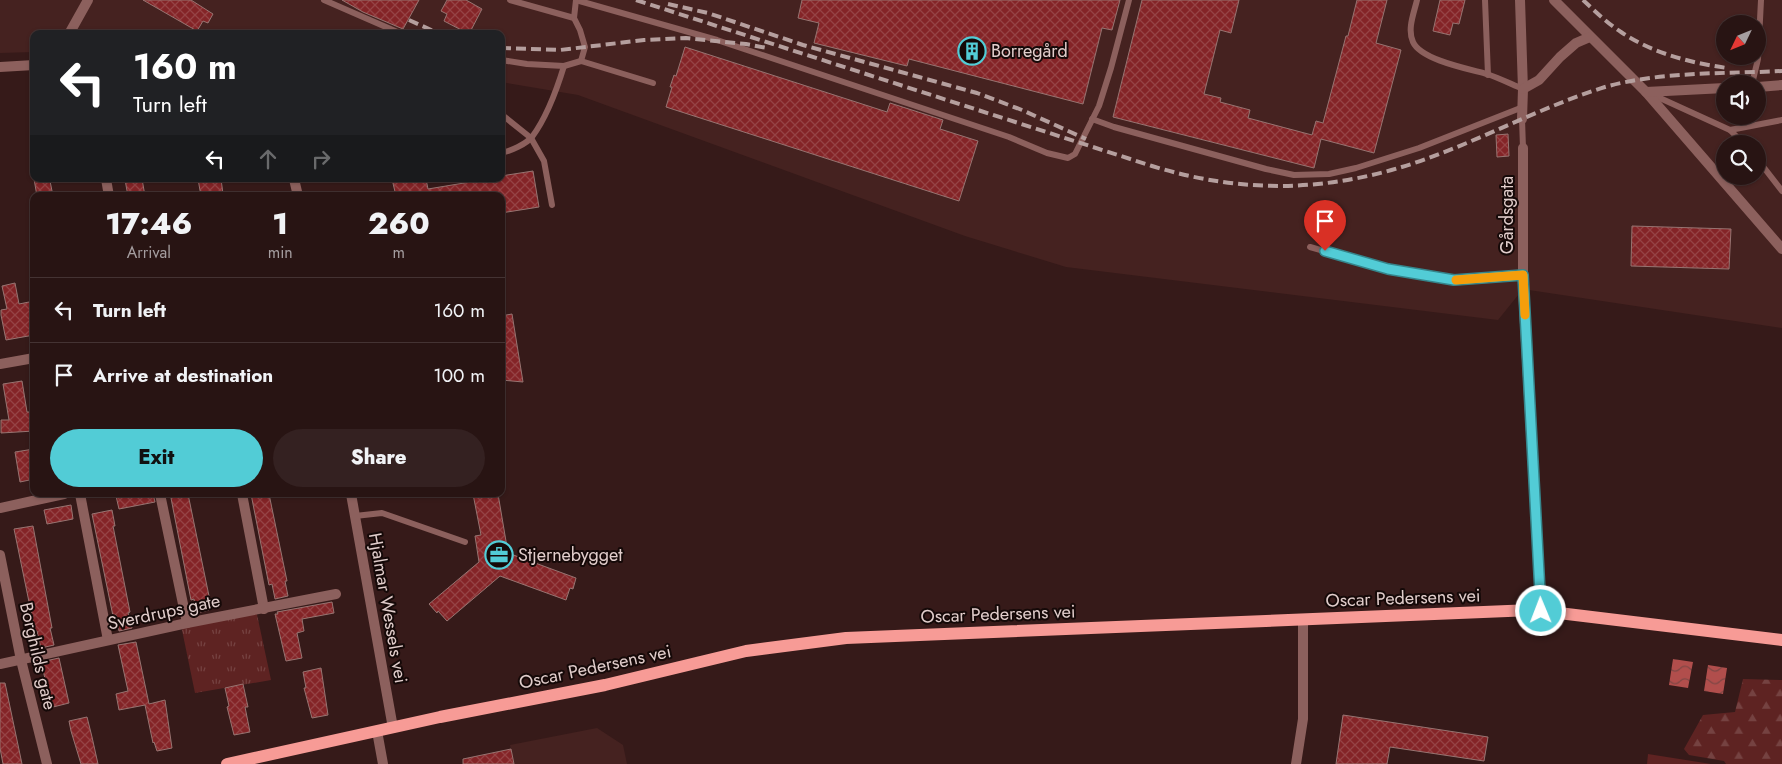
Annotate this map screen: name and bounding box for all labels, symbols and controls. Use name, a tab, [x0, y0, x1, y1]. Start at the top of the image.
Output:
north arrow	[1716, 15, 1766, 65]
map controls	[1716, 15, 1766, 185]
building icon: Borregård	[957, 36, 987, 66]
place label: Borregård	[991, 38, 1068, 64]
text: 160 m	[133, 42, 237, 92]
icon: left	[50, 50, 115, 115]
button: sound	[1716, 75, 1766, 125]
text: Turn left	[133, 88, 207, 120]
button: search	[1716, 135, 1766, 185]
icon: left	[201, 145, 229, 173]
icon: ahead	[254, 145, 282, 173]
icon: right	[307, 145, 335, 173]
street label: Gårdsgata	[1494, 176, 1520, 254]
pin	[1304, 200, 1346, 251]
text: 17:46	[105, 202, 193, 245]
text: 1	[272, 202, 288, 245]
text: 260	[368, 202, 430, 245]
icon: arrive	[1311, 207, 1339, 235]
text: Arrival	[127, 241, 171, 264]
text: min	[268, 241, 293, 264]
text: m	[393, 241, 405, 264]
icon: left	[50, 296, 78, 324]
text: Turn left	[93, 297, 166, 324]
text: 160 m	[434, 297, 485, 324]
icon: arrive	[50, 361, 78, 389]
text: Arrive at destination	[93, 362, 273, 389]
text: 100 m	[433, 362, 485, 389]
button: Exit	[50, 429, 263, 487]
button: Share	[273, 429, 485, 487]
street label: Hjalmar Wessels vei	[362, 531, 414, 685]
office icon: Stjernebygget	[484, 540, 514, 570]
place label: Stjernebygget	[518, 542, 623, 568]
street label: Oscar Pedersens vei	[1325, 582, 1481, 614]
position arrow	[1514, 584, 1566, 636]
street label: Sverdrups gate	[105, 587, 223, 637]
street label: Oscar Pedersens vei	[920, 598, 1076, 630]
street label: Borghilds gate	[13, 600, 63, 712]
street label: Oscar Pedersens vei	[517, 638, 673, 696]

